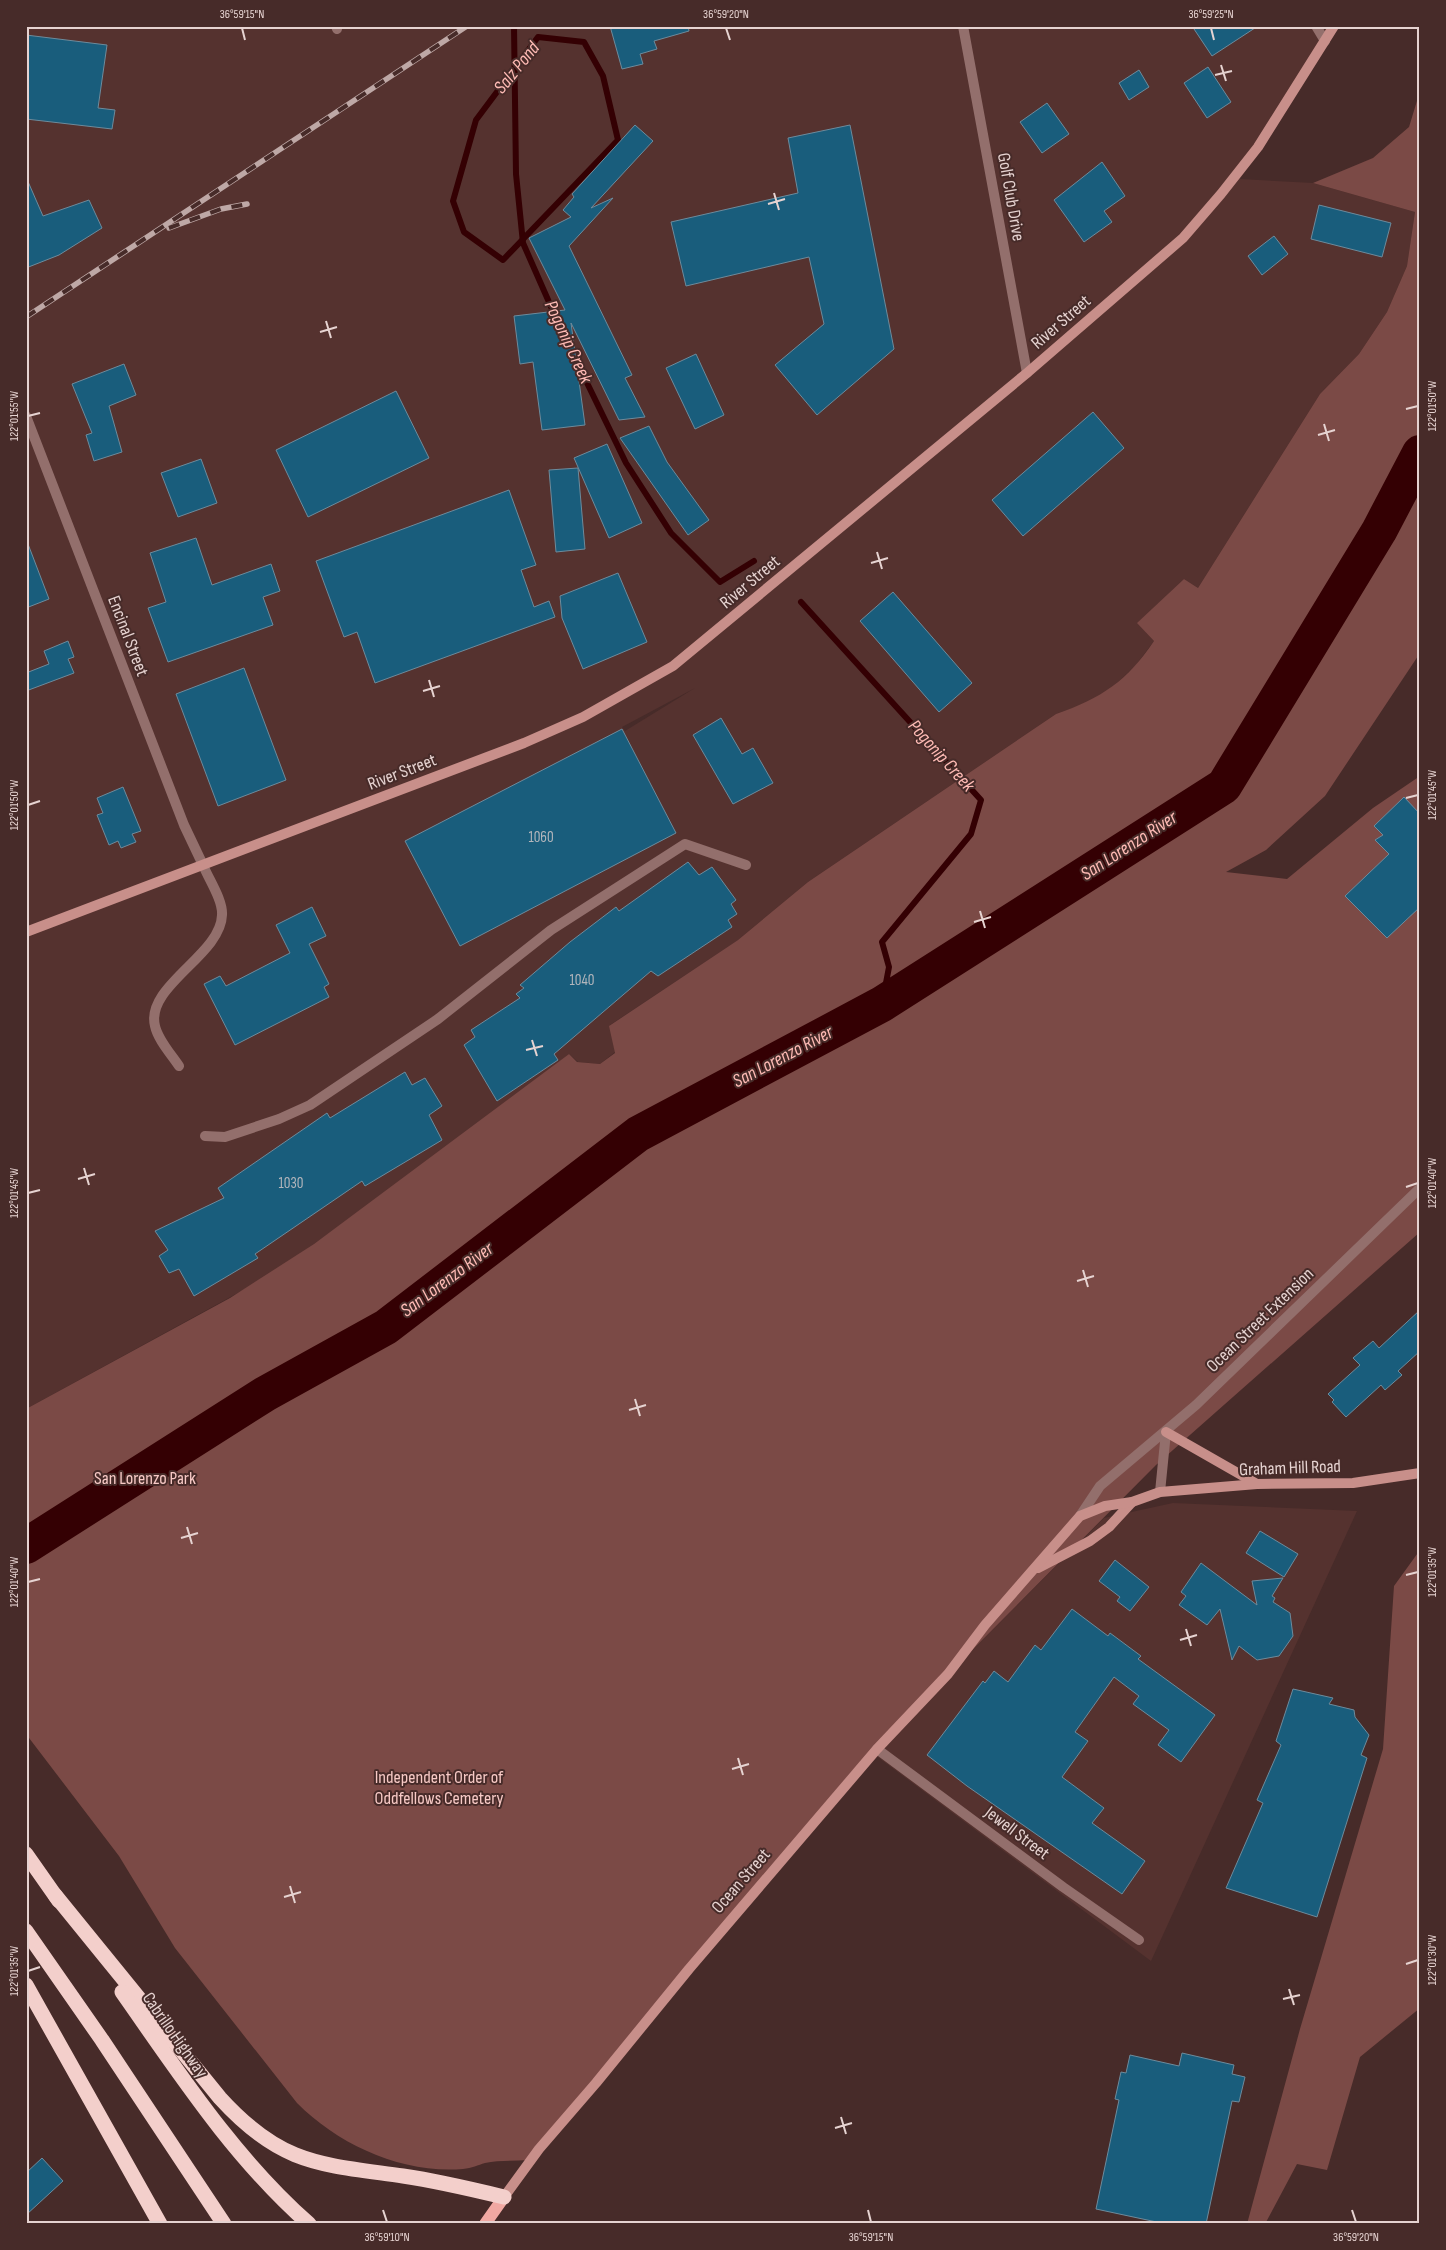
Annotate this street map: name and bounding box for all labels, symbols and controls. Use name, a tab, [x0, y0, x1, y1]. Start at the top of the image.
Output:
text: 36°59'15"N	[220, 7, 264, 22]
text: 36°59'20"N	[703, 7, 749, 22]
text: 36°59'25"N	[1188, 7, 1234, 22]
water label: Salz Pond	[489, 36, 546, 99]
street label: Golf Club Drive	[993, 151, 1029, 243]
street label: River Street	[1027, 290, 1095, 353]
water label: Pogonip Creek	[539, 297, 598, 388]
text: 122°01'50"W	[1425, 381, 1440, 431]
text: 122°01'55"W	[7, 391, 22, 441]
street label: River Street	[716, 551, 785, 613]
street label: Encinal Street	[103, 593, 153, 680]
water label: Pogonip Creek	[903, 715, 980, 797]
street label: River Street	[365, 749, 440, 795]
text: 122°01'45"W	[1425, 770, 1440, 820]
text: 122°01'50"W	[7, 780, 22, 830]
water label: San Lorenzo River	[1076, 806, 1182, 886]
house number: 1060	[528, 828, 554, 847]
house number: 1040	[570, 971, 594, 990]
water label: San Lorenzo River	[729, 1021, 838, 1093]
text: 122°01'40"W	[1425, 1157, 1440, 1208]
text: 122°01'45"W	[7, 1168, 22, 1218]
house number: 1030	[279, 1174, 303, 1193]
water label: San Lorenzo River	[396, 1237, 499, 1322]
street label: Ocean Street Extension	[1202, 1264, 1318, 1376]
street label: Graham Hill Road	[1239, 1456, 1341, 1480]
park label: San Lorenzo Park	[94, 1468, 196, 1489]
text: 122°01'35"W	[1425, 1547, 1440, 1597]
text: 122°01'40"W	[7, 1556, 22, 1607]
park label: Independent Order of Oddfellows Cemetery	[375, 1767, 504, 1809]
street label: Jewell Street	[980, 1801, 1054, 1864]
street label: Ocean Street	[707, 1844, 775, 1918]
text: 122°01'30"W	[1425, 1934, 1440, 1985]
text: 122°01'35"W	[7, 1946, 22, 1996]
street label: Cabrillo Highway	[138, 1988, 212, 2082]
text: 36°59'10"N	[364, 2230, 410, 2245]
text: 36°59'15"N	[849, 2230, 893, 2245]
text: 36°59'20"N	[1333, 2230, 1379, 2245]

